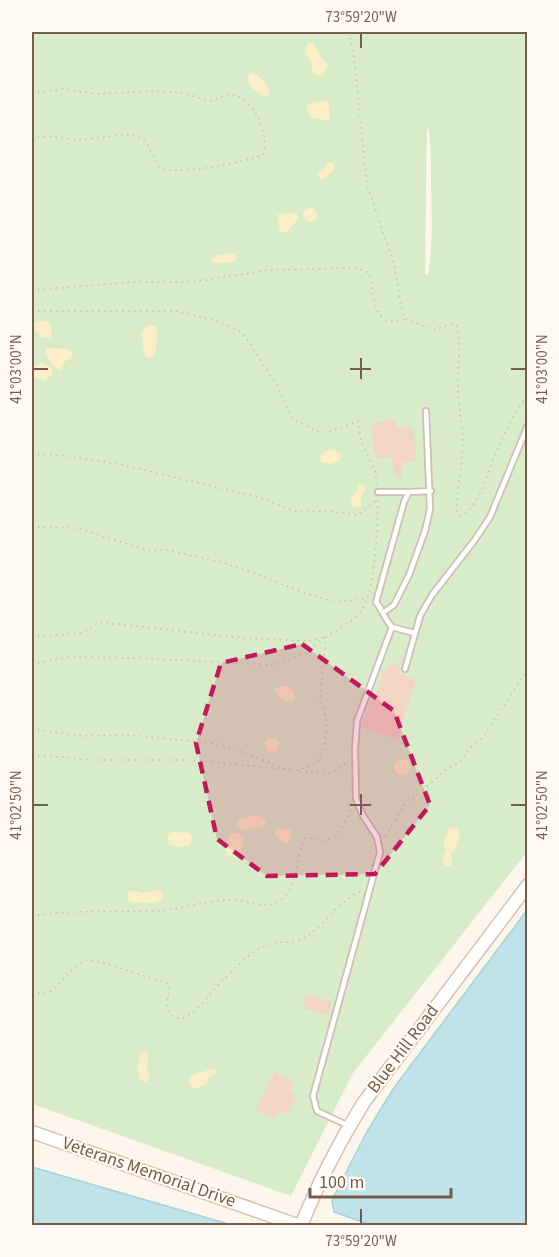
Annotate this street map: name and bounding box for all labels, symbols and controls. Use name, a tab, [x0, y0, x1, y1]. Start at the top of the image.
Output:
text: 73°59'20"W	[325, 7, 397, 28]
text: 41°03'00"N	[6, 334, 27, 404]
text: 41°03'00"N	[532, 334, 553, 404]
text: 41°02'50"N	[6, 770, 27, 840]
text: 41°02'50"N	[532, 770, 553, 840]
street label: Blue Hill Road	[361, 1000, 445, 1098]
street label: Veterans Memorial Drive	[59, 1131, 239, 1213]
scale bar	[310, 1161, 451, 1199]
text: 100 m	[319, 1170, 364, 1195]
text: 73°59'20"W	[325, 1231, 397, 1252]

